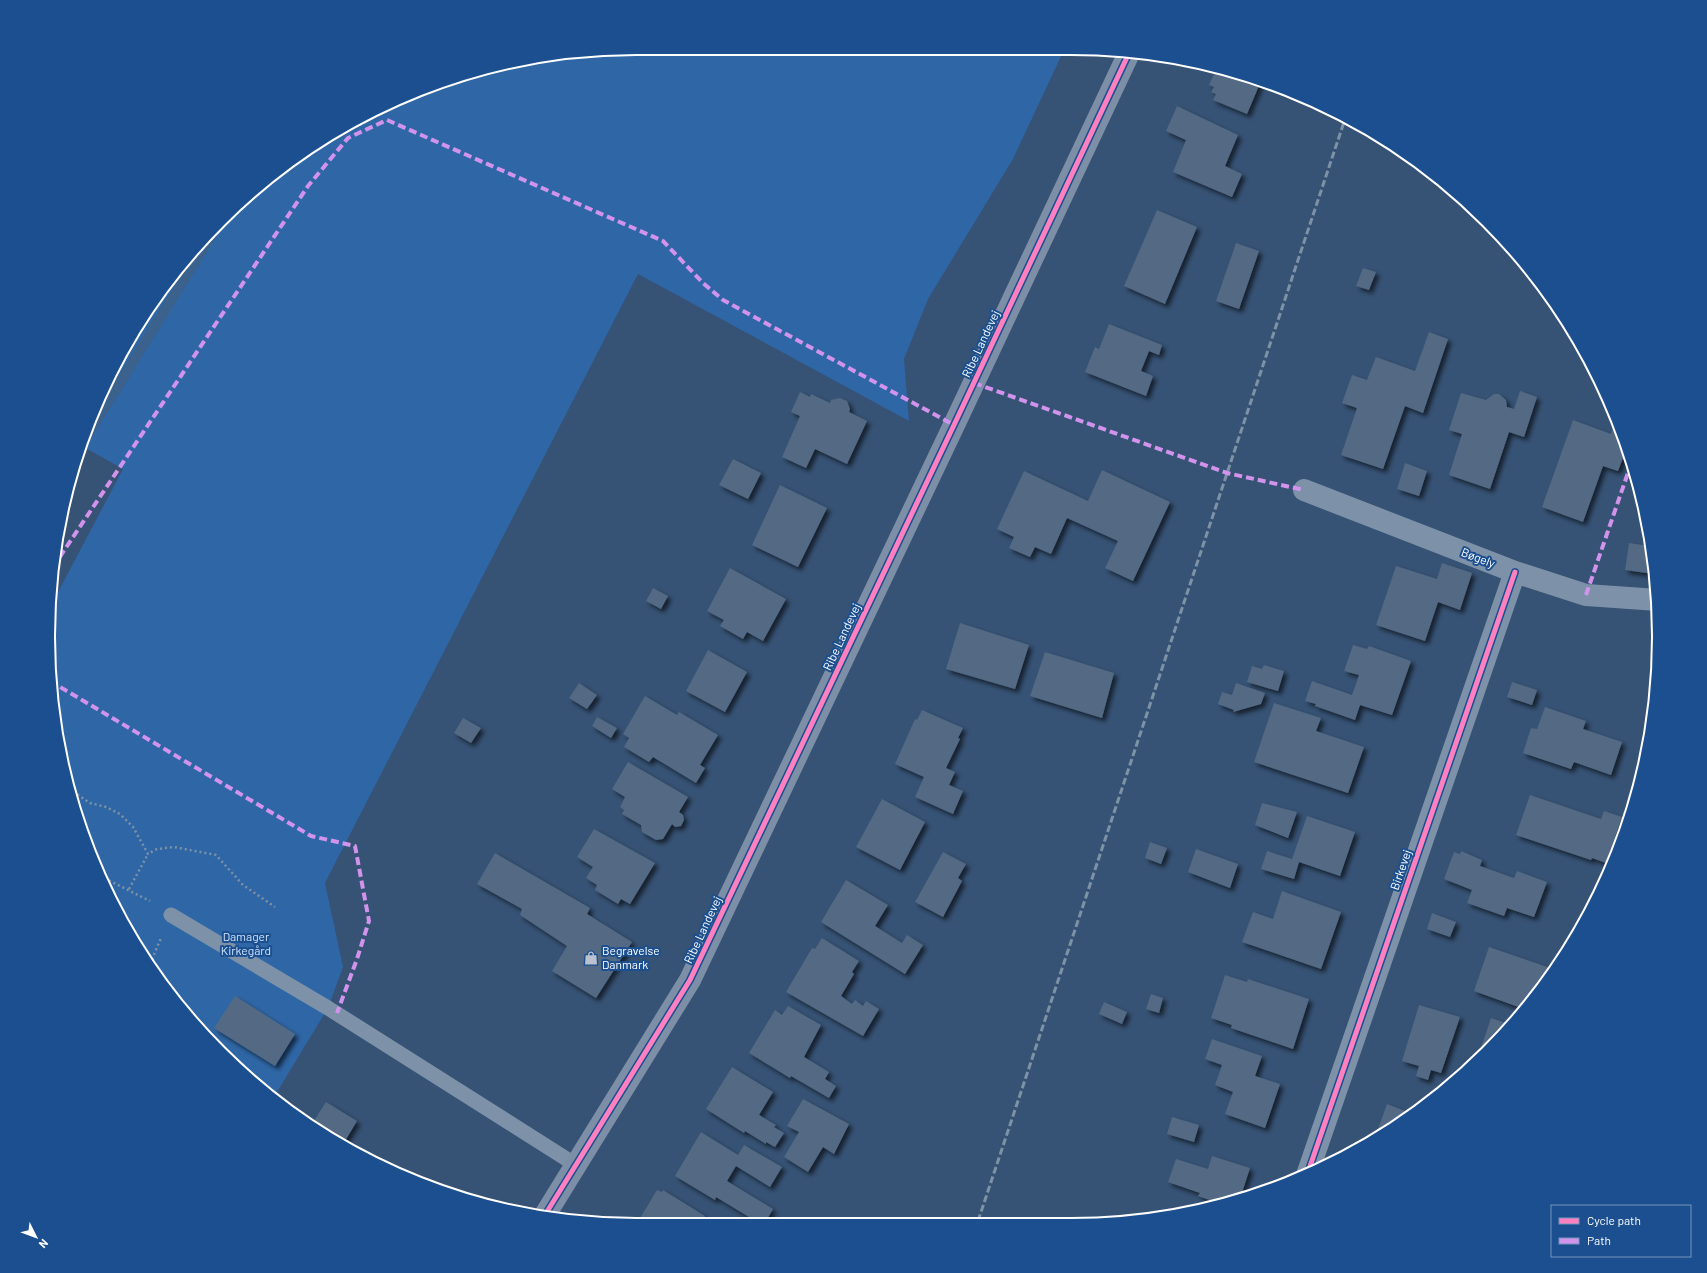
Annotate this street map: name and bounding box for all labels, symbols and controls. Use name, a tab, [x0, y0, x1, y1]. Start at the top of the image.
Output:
street label: Ribe Landevej	[958, 308, 1002, 379]
street label: Bøgely	[1460, 544, 1498, 570]
street label: Ribe Landevej	[819, 601, 863, 672]
street label: Birkevej	[1387, 848, 1413, 892]
street label: Ribe Landevej	[680, 894, 724, 965]
park label: Damager Kirkegård	[221, 929, 271, 957]
place label: Begravelse Danmark	[602, 943, 660, 971]
shop icon: Begravelse Danmark	[583, 950, 599, 966]
legend	[1551, 1205, 1691, 1257]
text: Cycle path	[1587, 1213, 1641, 1227]
north arrow	[16, 1217, 56, 1257]
text: Path	[1587, 1233, 1611, 1247]
text: N	[37, 1237, 51, 1251]

